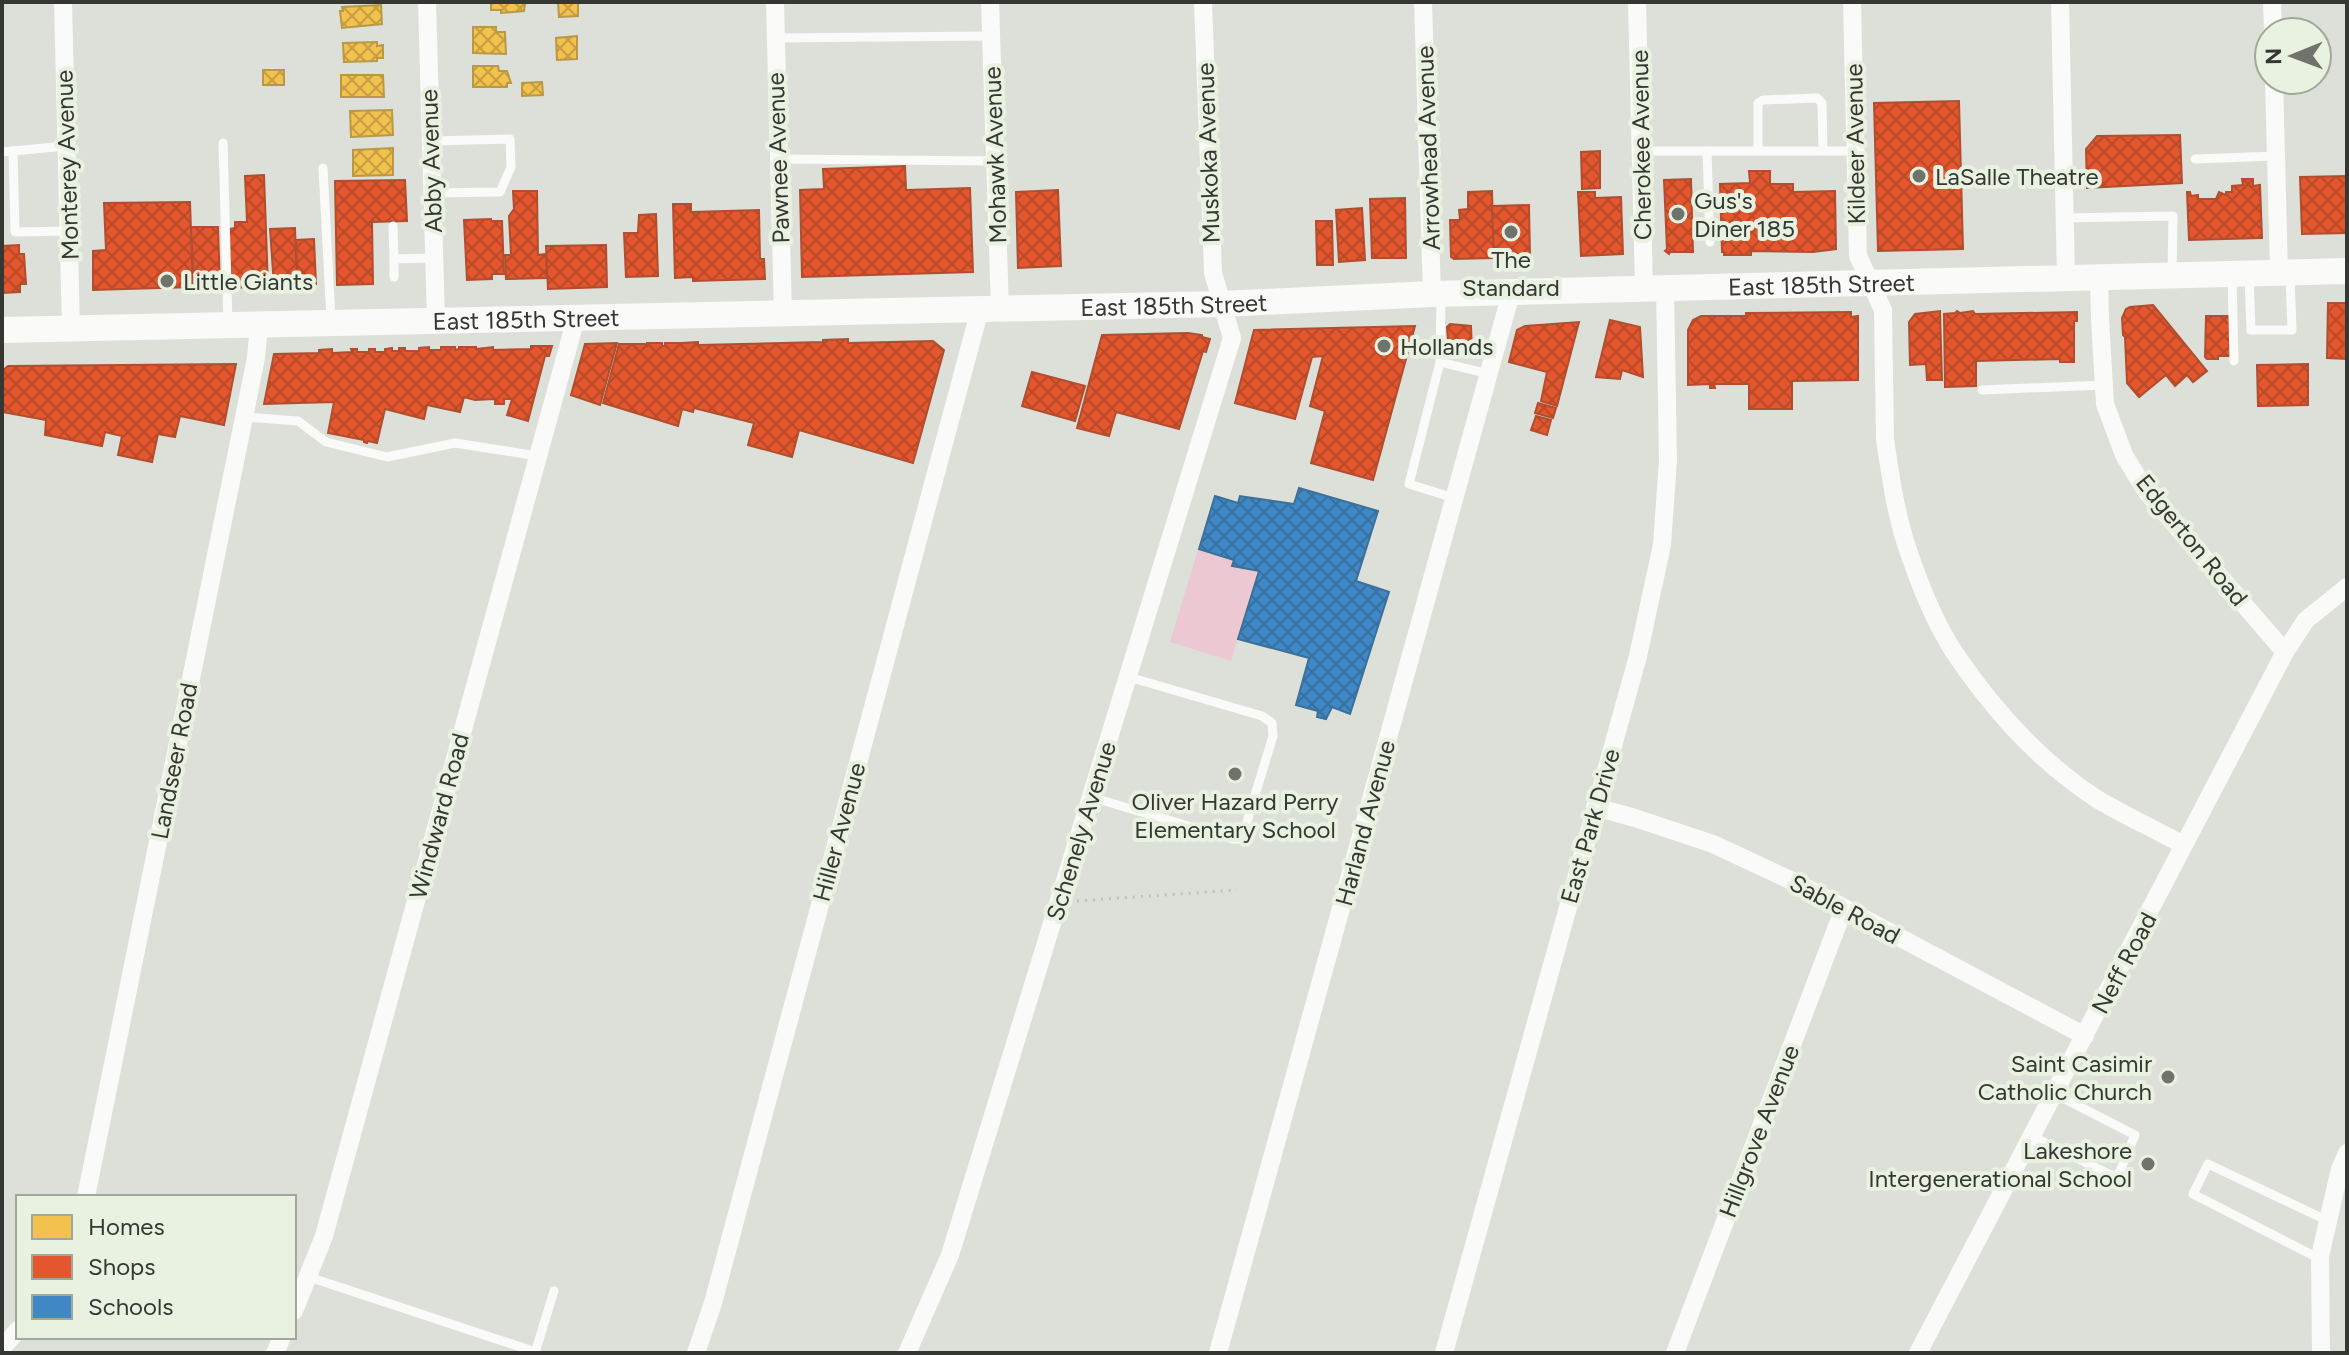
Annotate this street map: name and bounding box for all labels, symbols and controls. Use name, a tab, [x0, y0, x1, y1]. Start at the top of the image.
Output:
north arrow	[2253, 16, 2333, 96]
street label: Arrowhead Avenue	[1410, 45, 1446, 251]
text: N	[2260, 48, 2287, 65]
street label: Cherokee Avenue	[1625, 50, 1657, 240]
street label: Muskoka Avenue	[1190, 62, 1226, 244]
street label: Kildeer Avenue	[1839, 63, 1871, 225]
street label: Mohawk Avenue	[977, 66, 1013, 244]
street label: Monterey Avenue	[49, 69, 85, 261]
street label: Pawnee Avenue	[761, 72, 795, 244]
street label: Abby Avenue	[414, 89, 448, 233]
place label: LaSalle Theatre	[1935, 162, 2099, 191]
marker: LaSalle Theatre	[1910, 167, 1928, 185]
place label: Gus's Diner 185	[1694, 186, 1795, 243]
marker: Gus's Diner 185	[1669, 205, 1687, 223]
marker: The Standard	[1502, 223, 1520, 241]
place label: The Standard	[1462, 245, 1560, 302]
place label: Little Giants	[183, 267, 313, 296]
street label: East 185th Street	[1728, 267, 1915, 301]
marker: Little Giants	[158, 272, 176, 290]
street label: East 185th Street	[1080, 287, 1268, 321]
street label: East 185th Street	[432, 302, 620, 335]
place label: Hollands	[1400, 332, 1493, 361]
marker: Hollands	[1375, 337, 1393, 355]
street label: Edgerton Road	[2130, 468, 2254, 612]
street label: Landseer Road	[145, 680, 203, 842]
street label: Windward Road	[403, 730, 475, 902]
street label: Harland Avenue	[1329, 737, 1401, 909]
street label: Schenely Avenue	[1040, 738, 1122, 924]
street label: East Park Drive	[1554, 745, 1626, 907]
street label: Hiller Avenue	[807, 759, 871, 905]
marker: Oliver Hazard Perry Elementary School	[1226, 765, 1244, 783]
place label: Oliver Hazard Perry Elementary School	[1132, 787, 1339, 844]
street label: Sable Road	[1785, 868, 1905, 950]
street label: Neff Road	[2085, 907, 2163, 1019]
street label: Hillgrove Avenue	[1713, 1041, 1805, 1221]
place label: Saint Casimir Catholic Church	[1978, 1049, 2152, 1106]
marker: Saint Casimir Catholic Church	[2159, 1068, 2177, 1086]
place label: Lakeshore Intergenerational School	[1868, 1136, 2132, 1193]
marker: Lakeshore Intergenerational School	[2139, 1155, 2157, 1173]
legend	[16, 1195, 296, 1339]
text: Homes	[88, 1212, 165, 1241]
text: Shops	[88, 1252, 155, 1281]
text: Schools	[88, 1292, 173, 1321]

